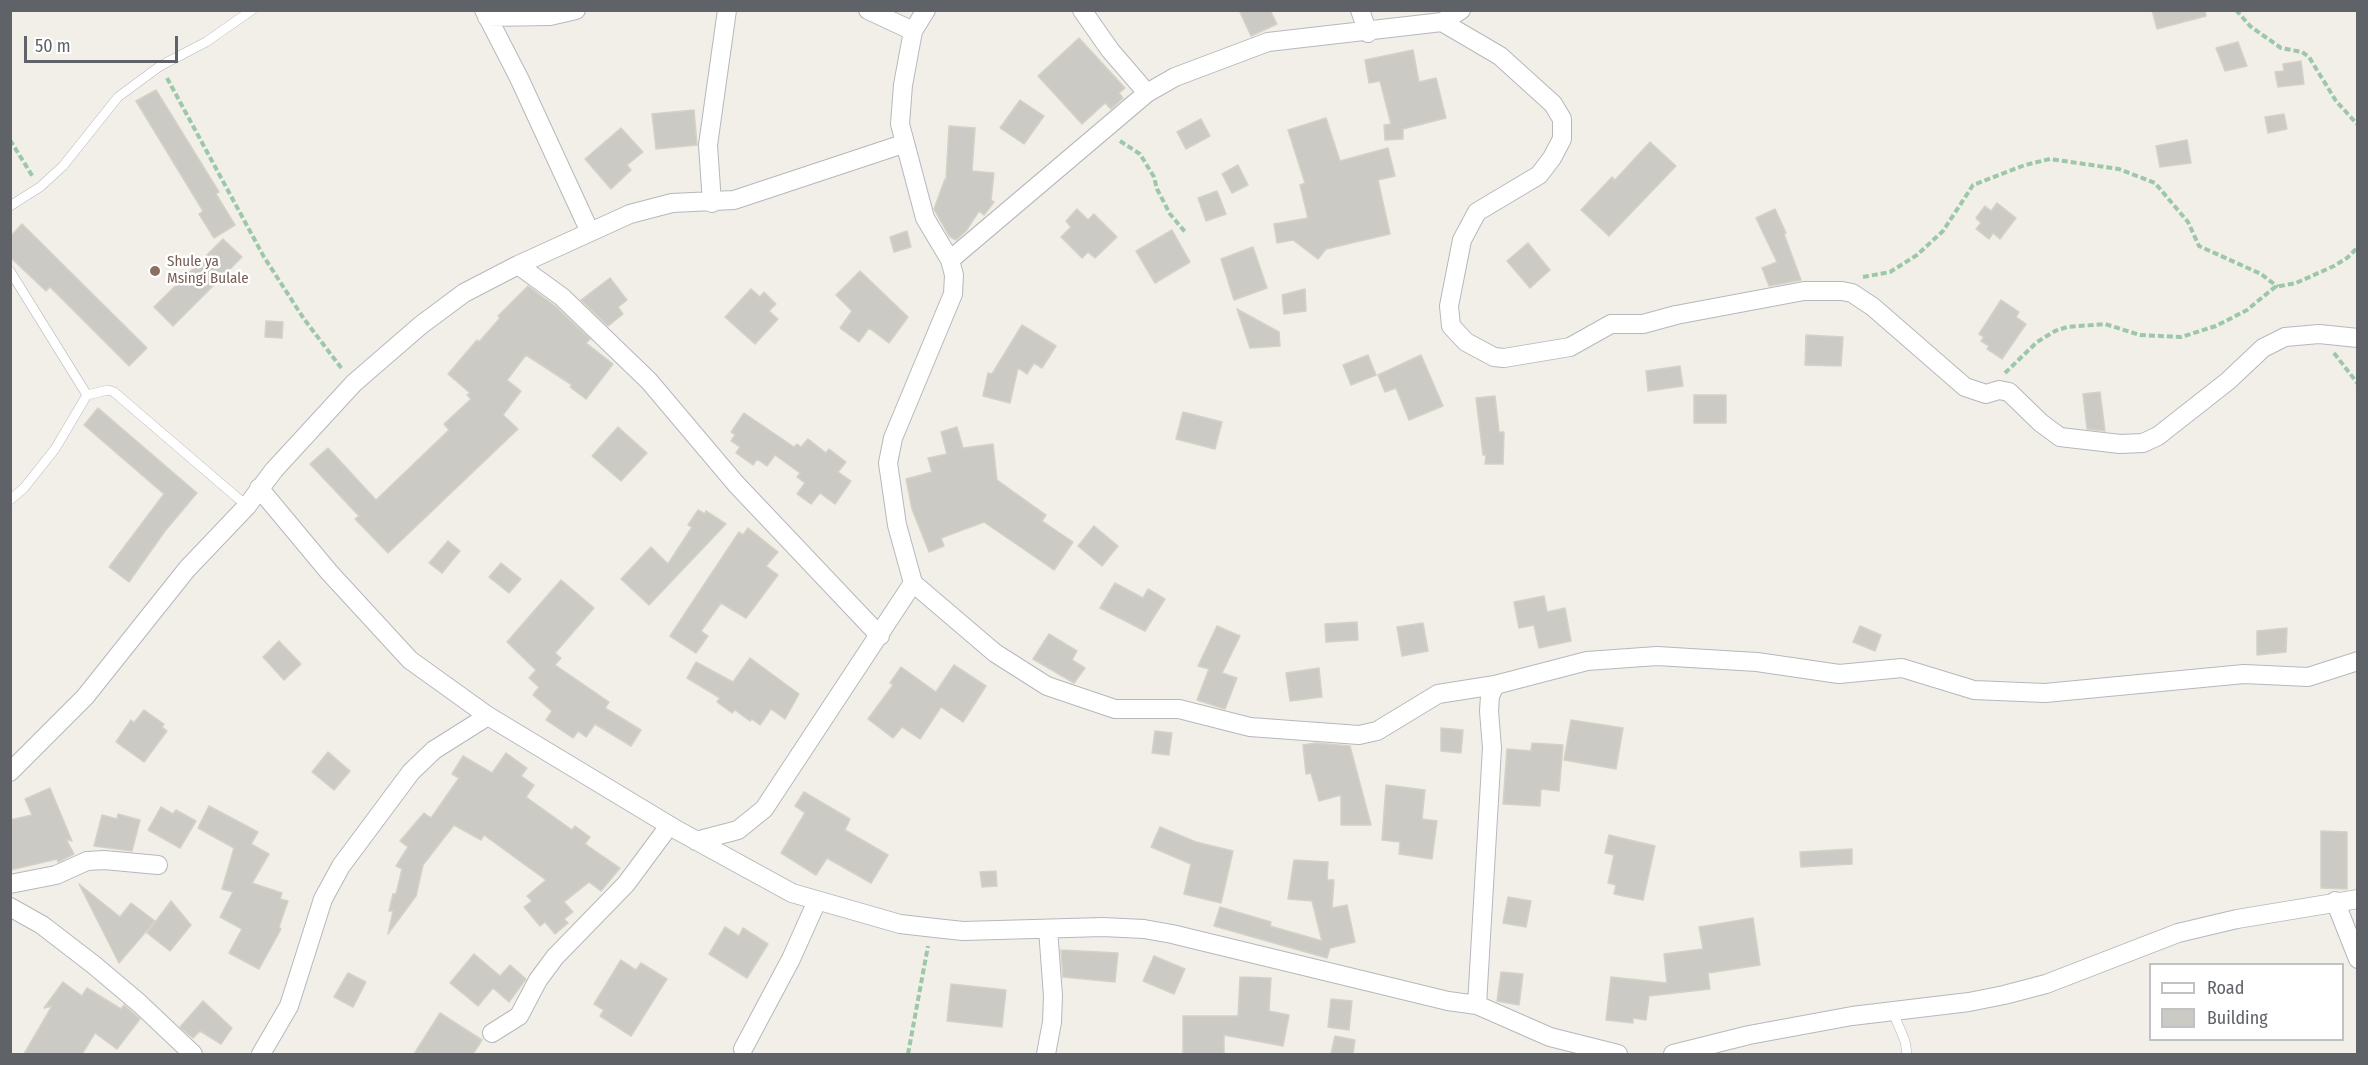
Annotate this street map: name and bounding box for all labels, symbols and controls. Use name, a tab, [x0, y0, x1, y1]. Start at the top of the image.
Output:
scale bar	[27, 24, 182, 62]
text: 50 m	[35, 35, 71, 57]
place label: Shule ya Msingi Bulale	[167, 253, 249, 288]
marker: Shule ya Msingi Bulale	[148, 264, 162, 278]
legend	[2149, 963, 2344, 1041]
text: Road	[2207, 977, 2244, 999]
text: Building	[2207, 1007, 2268, 1029]

